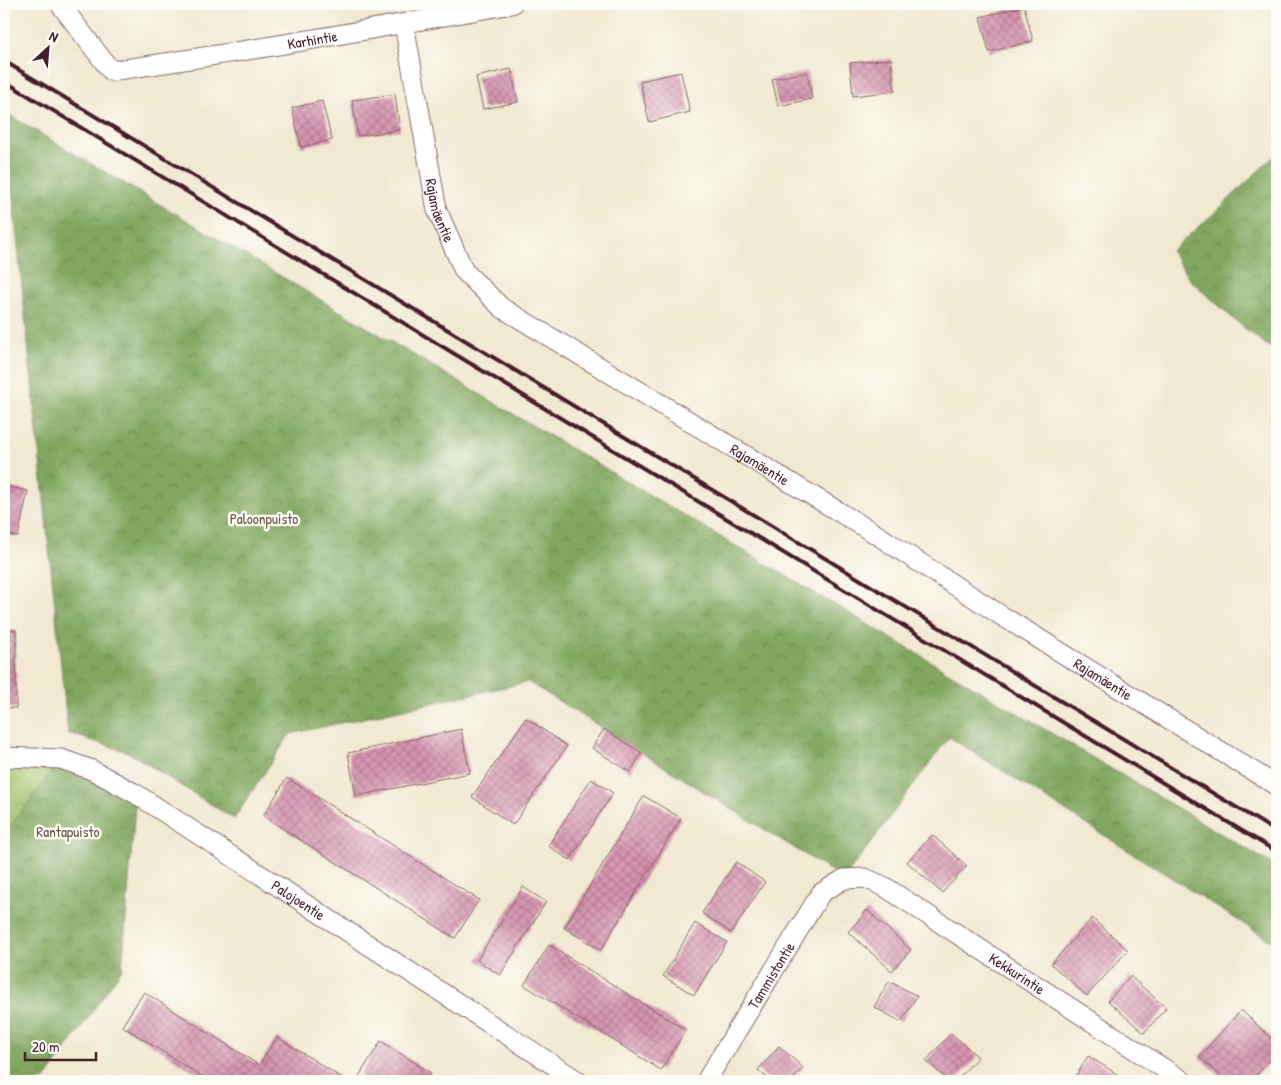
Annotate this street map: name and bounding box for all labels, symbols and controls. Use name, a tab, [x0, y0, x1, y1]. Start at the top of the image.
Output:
north arrow	[22, 22, 72, 72]
street label: Karhintie	[286, 25, 339, 54]
text: N	[46, 26, 62, 46]
street label: Rajamäentie	[421, 177, 460, 245]
street label: Rajamäentie	[726, 438, 793, 490]
park label: Paloonpuisto	[230, 508, 298, 529]
street label: Rajamäentie	[1070, 652, 1137, 705]
park label: Rantapuisto	[36, 821, 100, 842]
street label: Palojoentie	[268, 874, 330, 925]
street label: Tammistontie	[742, 938, 799, 1013]
street label: Kekkurintie	[985, 947, 1049, 999]
scale bar	[25, 1030, 96, 1062]
text: 20 m	[32, 1036, 59, 1057]

